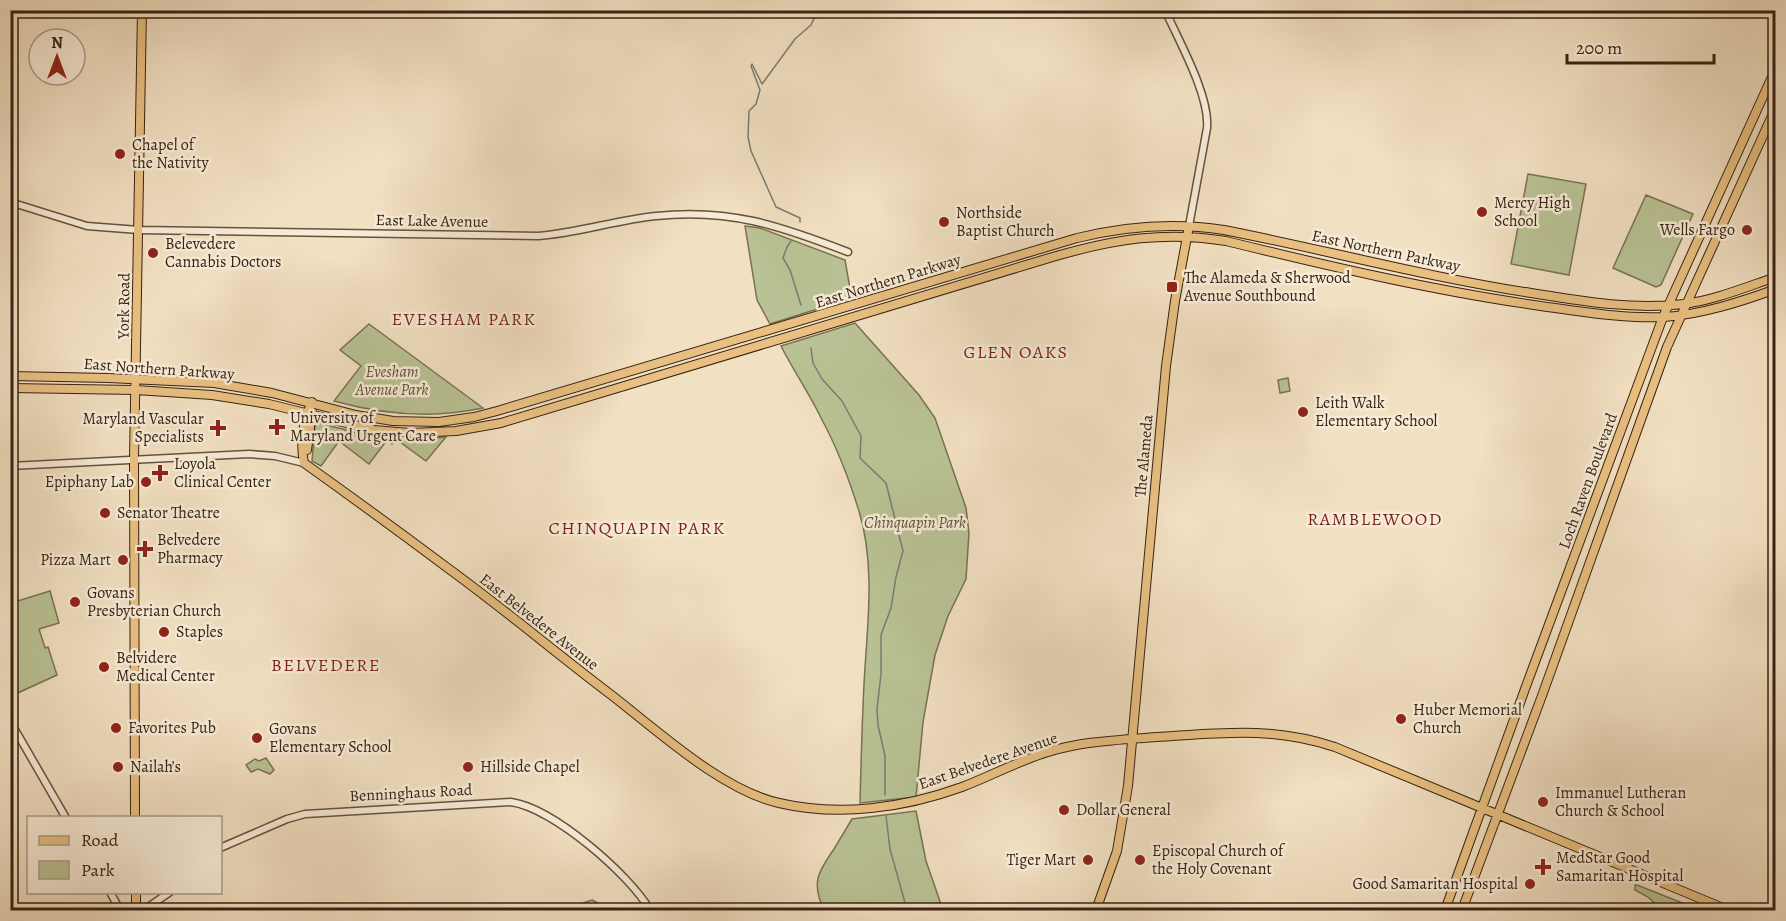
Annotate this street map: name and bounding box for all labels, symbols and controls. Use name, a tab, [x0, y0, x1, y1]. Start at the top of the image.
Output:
north arrow	[27, 27, 87, 87]
scale bar	[1567, 27, 1714, 65]
text: N	[51, 32, 63, 54]
text: 200 m	[1576, 36, 1622, 60]
place label: Chapel of the Nativity	[132, 134, 210, 174]
marker: Chapel of the Nativity	[113, 147, 127, 161]
place label: Mercy High School	[1494, 192, 1571, 232]
place label: Northside Baptist Church	[956, 202, 1055, 242]
marker: Mercy High School	[1475, 205, 1489, 219]
street label: East Lake Avenue	[375, 209, 489, 233]
marker: Northside Baptist Church	[937, 215, 951, 229]
place label: Wells Fargo	[1659, 219, 1735, 241]
marker: Wells Fargo	[1740, 223, 1754, 237]
street label: East Northern Parkway	[1310, 225, 1463, 278]
place label: Belevedere Cannabis Doctors	[165, 233, 282, 273]
marker: Belevedere Cannabis Doctors	[146, 246, 160, 260]
street label: East Northern Parkway	[813, 248, 964, 314]
place label: The Alameda & Sherwood Avenue Southbound	[1183, 267, 1351, 307]
street label: York Road	[112, 272, 136, 340]
marker: The Alameda & Sherwood Avenue Southbound	[1165, 280, 1179, 294]
district label: EVESHAM PARK	[392, 307, 536, 331]
district label: GLEN OAKS	[963, 340, 1069, 364]
street label: East Northern Parkway	[83, 353, 236, 385]
park label: Evesham Avenue Park	[355, 361, 428, 401]
place label: Leith Walk Elementary School	[1315, 392, 1438, 432]
marker: Leith Walk Elementary School	[1296, 405, 1310, 419]
place label: University of Maryland Urgent Care	[290, 407, 436, 447]
place label: Maryland Vascular Specialists	[82, 408, 204, 448]
street label: Loch Raven Boulevard	[1553, 410, 1623, 552]
street label: The Alameda	[1129, 413, 1159, 498]
marker: University of Maryland Urgent Care	[268, 418, 286, 436]
marker: Maryland Vascular Specialists	[209, 419, 227, 437]
place label: Loyola Clinical Center	[174, 453, 271, 493]
marker: Loyola Clinical Center	[151, 464, 169, 482]
place label: Epiphany Lab	[45, 471, 134, 493]
marker: Epiphany Lab	[139, 475, 153, 489]
place label: Senator Theatre	[117, 502, 220, 524]
marker: Senator Theatre	[98, 506, 112, 520]
district label: RAMBLEWOOD	[1307, 507, 1443, 531]
park label: Chinquapin Park	[864, 512, 966, 534]
district label: CHINQUAPIN PARK	[548, 516, 726, 540]
place label: Belvedere Pharmacy	[157, 529, 223, 569]
marker: Belvedere Pharmacy	[138, 542, 152, 556]
place label: Pizza Mart	[40, 549, 111, 571]
marker: Pizza Mart	[116, 553, 130, 567]
street label: East Belvedere Avenue	[475, 568, 603, 676]
place label: Govans Presbyterian Church	[87, 582, 222, 622]
marker: Govans Presbyterian Church	[68, 595, 82, 609]
place label: Staples	[176, 621, 223, 643]
marker: Staples	[157, 625, 171, 639]
place label: Belvidere Medical Center	[116, 647, 215, 687]
district label: BELVEDERE	[271, 653, 381, 677]
marker: Belvidere Medical Center	[97, 660, 111, 674]
place label: Huber Memorial Church	[1413, 699, 1522, 739]
marker: Huber Memorial Church	[1394, 712, 1408, 726]
place label: Favorites Pub	[128, 717, 216, 739]
place label: Govans Elementary School	[269, 718, 392, 758]
marker: Favorites Pub	[109, 721, 123, 735]
street label: East Belvedere Avenue	[916, 727, 1060, 795]
marker: Govans Elementary School	[250, 731, 264, 745]
place label: Nailah’s	[130, 756, 181, 778]
place label: Hillside Chapel	[480, 756, 580, 778]
marker: Nailah’s	[111, 760, 125, 774]
marker: Hillside Chapel	[461, 760, 475, 774]
street label: Benninghaus Road	[349, 779, 473, 807]
place label: Immanuel Lutheran Church & School	[1555, 782, 1687, 822]
marker: Immanuel Lutheran Church & School	[1536, 795, 1550, 809]
place label: Dollar General	[1076, 799, 1171, 821]
marker: Dollar General	[1057, 803, 1071, 817]
legend	[27, 816, 222, 894]
text: Road	[81, 828, 119, 852]
place label: Episcopal Church of the Holy Covenant	[1152, 840, 1286, 880]
place label: MedStar Good Samaritan Hospital	[1556, 847, 1684, 887]
place label: Tiger Mart	[1006, 849, 1076, 871]
marker: Tiger Mart	[1081, 853, 1095, 867]
marker: Episcopal Church of the Holy Covenant	[1133, 853, 1147, 867]
text: Park	[81, 858, 115, 882]
marker: MedStar Good Samaritan Hospital	[1534, 858, 1552, 876]
place label: Good Samaritan Hospital	[1353, 873, 1518, 895]
marker: Good Samaritan Hospital	[1523, 877, 1537, 891]

